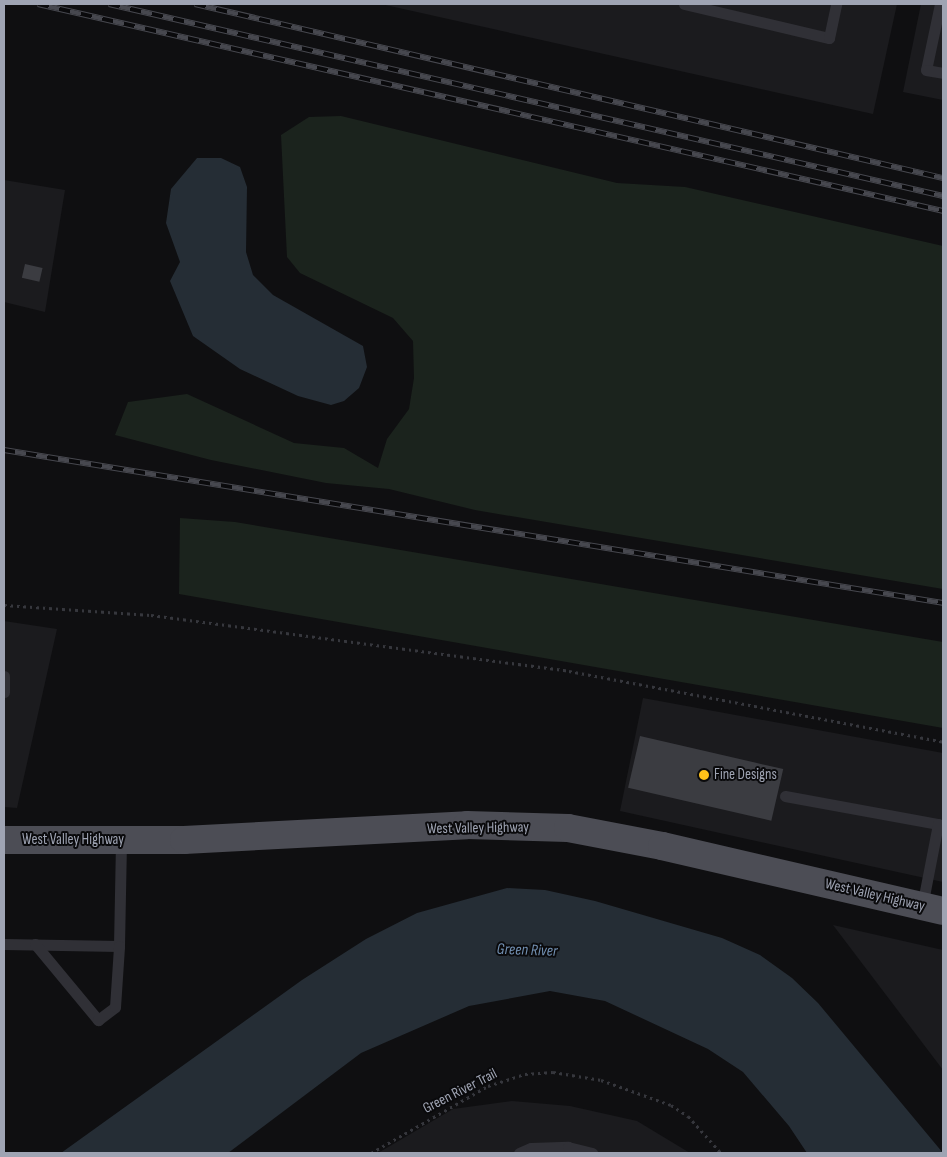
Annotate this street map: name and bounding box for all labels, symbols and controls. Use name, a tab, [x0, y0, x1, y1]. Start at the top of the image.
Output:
place label: Fine Designs	[714, 766, 777, 784]
marker: Fine Designs	[698, 769, 710, 781]
street label: West Valley Highway	[427, 818, 529, 838]
street label: West Valley Highway	[22, 831, 124, 849]
street label: West Valley Highway	[823, 875, 927, 915]
water label: Green River	[496, 940, 558, 962]
street label: Green River Trail	[420, 1065, 500, 1117]

